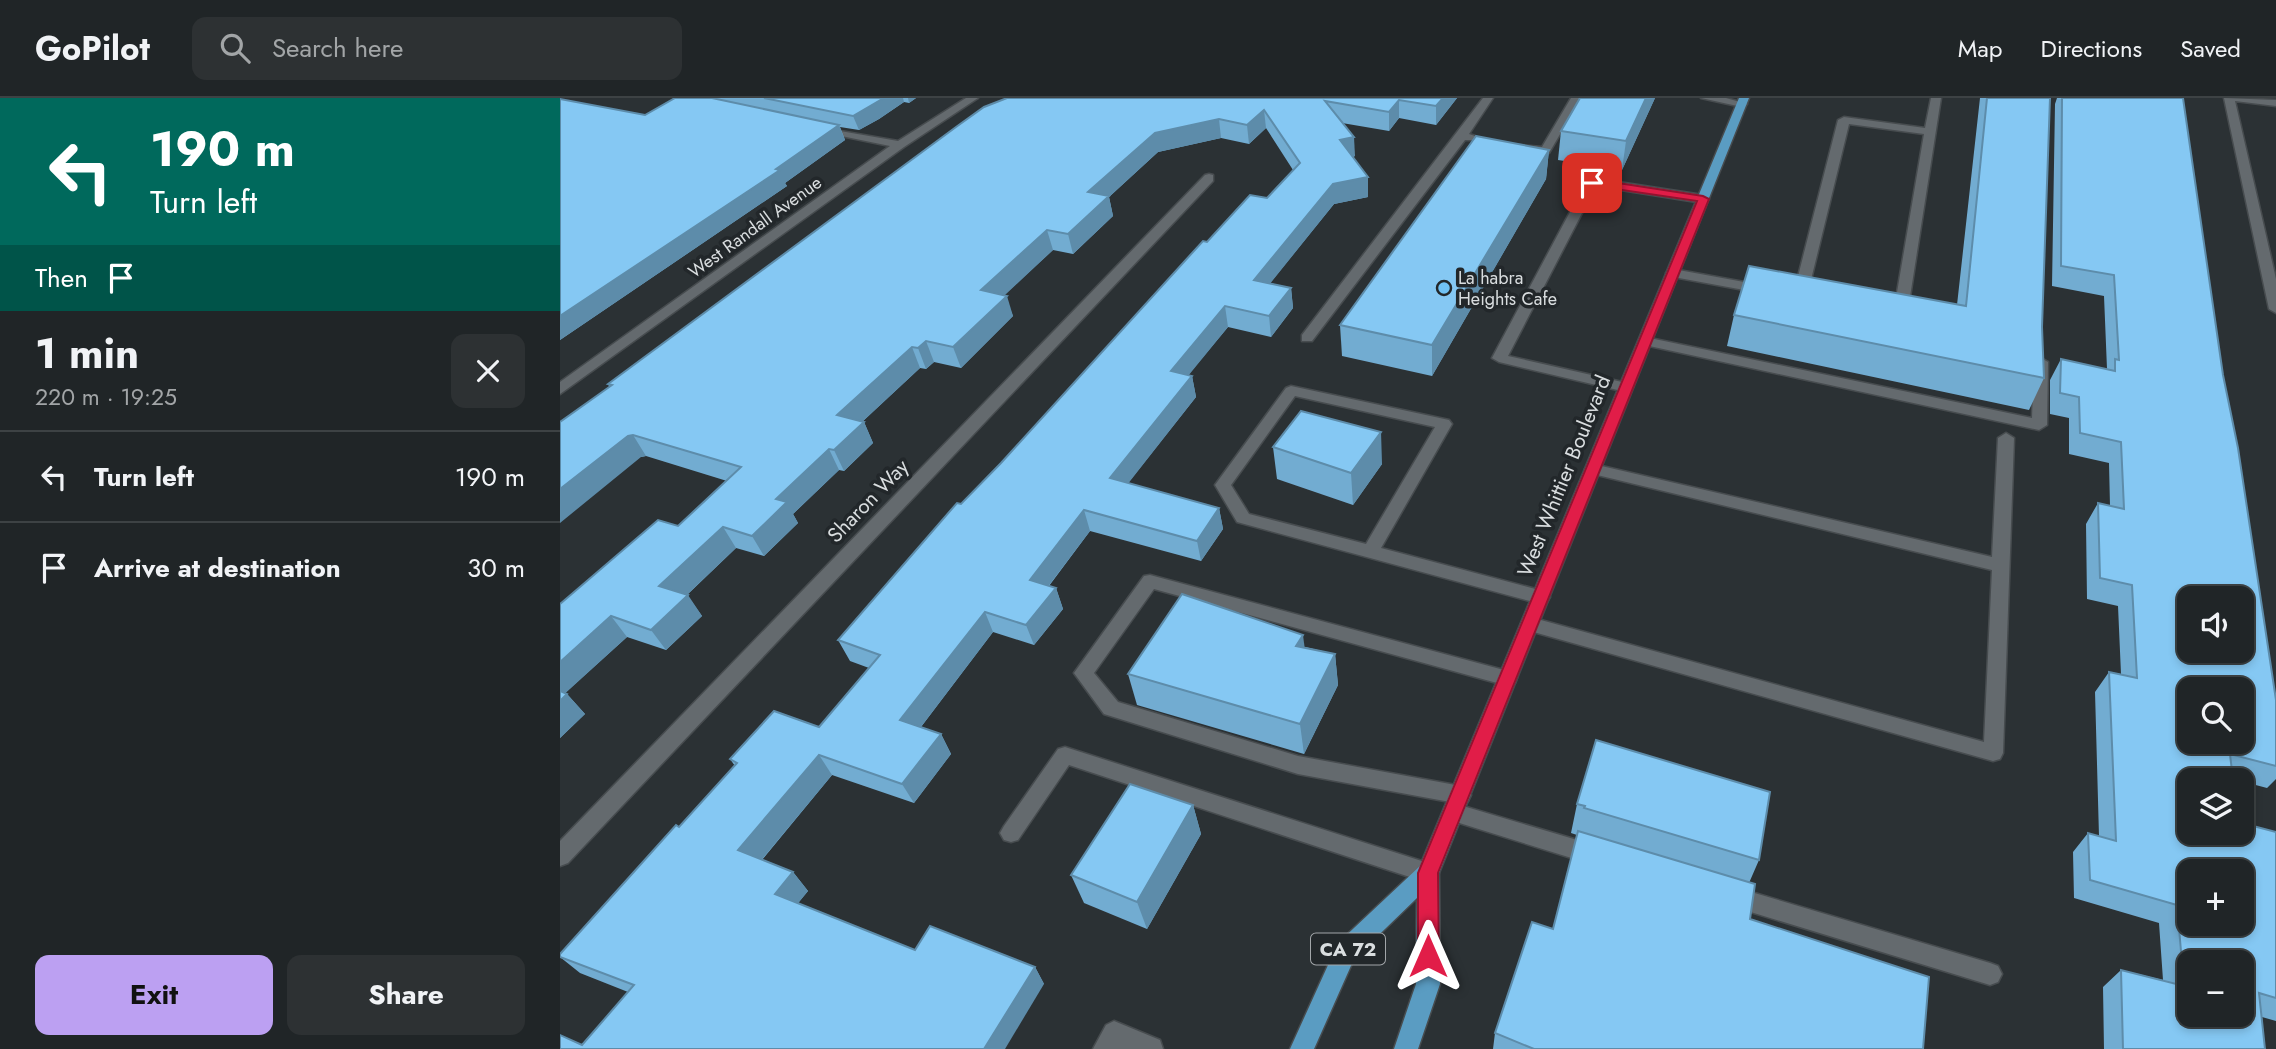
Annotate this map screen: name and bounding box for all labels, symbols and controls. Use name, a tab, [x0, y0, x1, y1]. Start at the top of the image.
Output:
search box	[192, 17, 682, 80]
text: GoPilot	[35, 25, 150, 72]
icon: search	[216, 29, 254, 67]
text: Search here	[272, 29, 403, 67]
text: Map	[1958, 31, 2003, 66]
text: Directions	[2041, 31, 2142, 66]
text: Saved	[2180, 31, 2241, 66]
text: 190 m	[150, 114, 295, 184]
icon: left	[35, 126, 126, 217]
pin	[1562, 153, 1622, 213]
icon: arrive	[1573, 164, 1611, 202]
street label: West Randall Avenue	[683, 170, 827, 284]
text: Turn left	[150, 179, 257, 225]
text: Then	[35, 259, 88, 297]
icon: arrive	[102, 259, 140, 297]
place label: La habra Heights Cafe	[1458, 265, 1557, 312]
marker: La habra Heights Cafe	[1436, 280, 1452, 296]
text: 1 min	[35, 323, 139, 384]
button: close	[451, 334, 525, 408]
street label: West Whittier Boulevard	[1510, 371, 1618, 581]
text: 220 m · 19:25	[35, 380, 177, 414]
street label: Sharon Way	[820, 452, 916, 550]
icon: left	[35, 458, 73, 496]
text: Turn left	[94, 458, 194, 496]
text: 190 m	[455, 458, 525, 496]
icon: arrive	[35, 549, 73, 587]
text: Arrive at destination	[94, 549, 341, 587]
text: 30 m	[467, 549, 525, 587]
map controls	[2177, 586, 2254, 1027]
button: sound	[2177, 586, 2254, 663]
button: search	[2177, 677, 2254, 754]
button: layers	[2177, 768, 2254, 845]
button: +	[2177, 859, 2254, 936]
position arrow	[1391, 919, 1465, 993]
road number: CA 72	[1311, 934, 1385, 964]
button: −	[2177, 950, 2254, 1027]
button: Exit	[35, 955, 273, 1035]
button: Share	[287, 955, 525, 1035]

